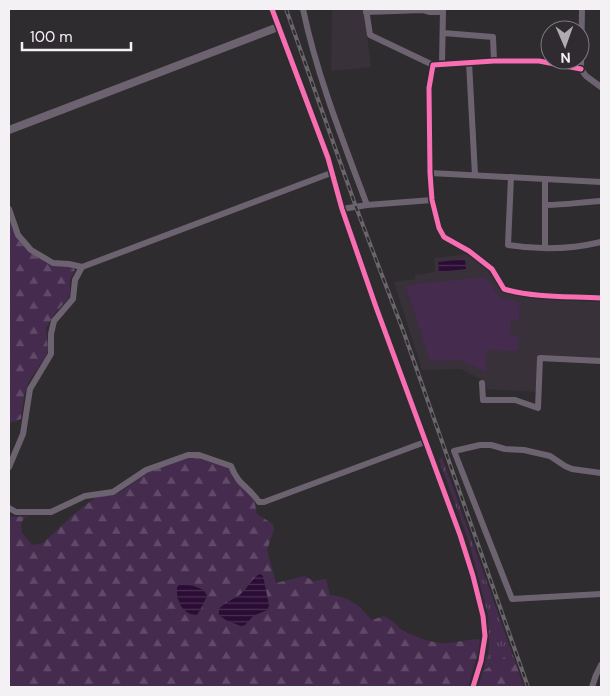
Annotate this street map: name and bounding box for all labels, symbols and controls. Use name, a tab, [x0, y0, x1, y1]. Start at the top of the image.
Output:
scale bar	[22, 20, 131, 52]
north arrow	[540, 20, 590, 70]
text: 100 m	[30, 27, 73, 47]
text: N	[560, 49, 571, 67]

